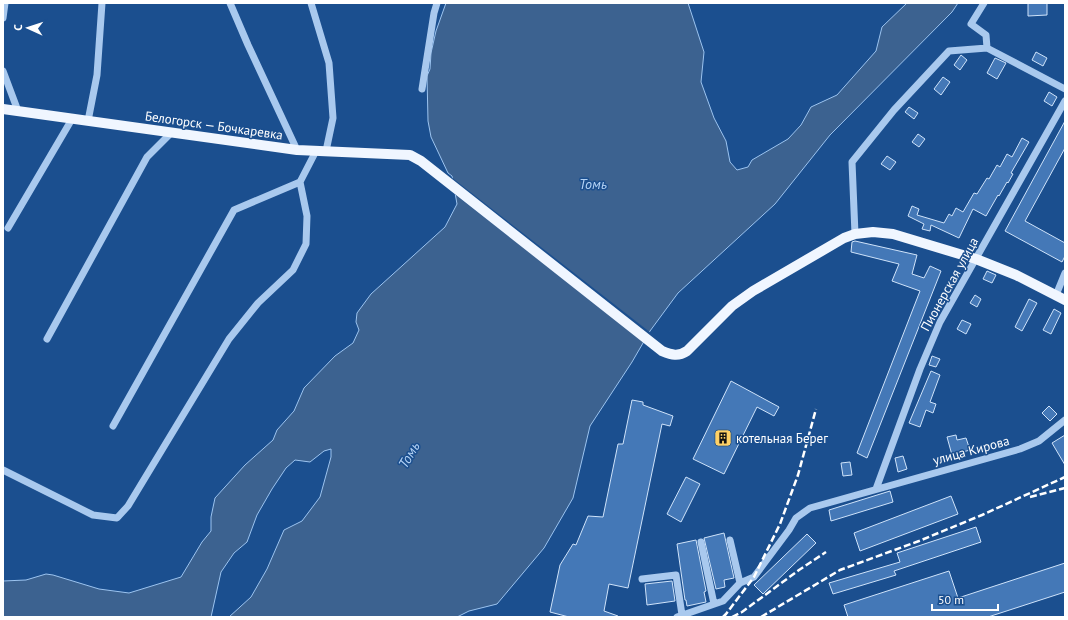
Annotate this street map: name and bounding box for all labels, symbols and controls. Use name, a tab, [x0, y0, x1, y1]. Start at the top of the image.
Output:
north arrow	[8, 8, 48, 48]
text: С	[11, 24, 25, 31]
street label: Белогорск — Бочкаревка	[144, 107, 284, 144]
water label: Томь	[579, 175, 607, 193]
street label: Пионерская улица	[917, 234, 982, 334]
building icon: котельная Берег	[713, 428, 733, 448]
place label: котельная Берег	[736, 430, 828, 447]
street label: улица Кирова	[931, 432, 1011, 469]
water label: Томь	[394, 438, 424, 472]
scale bar	[932, 586, 998, 612]
text: 50 m	[938, 592, 964, 607]

